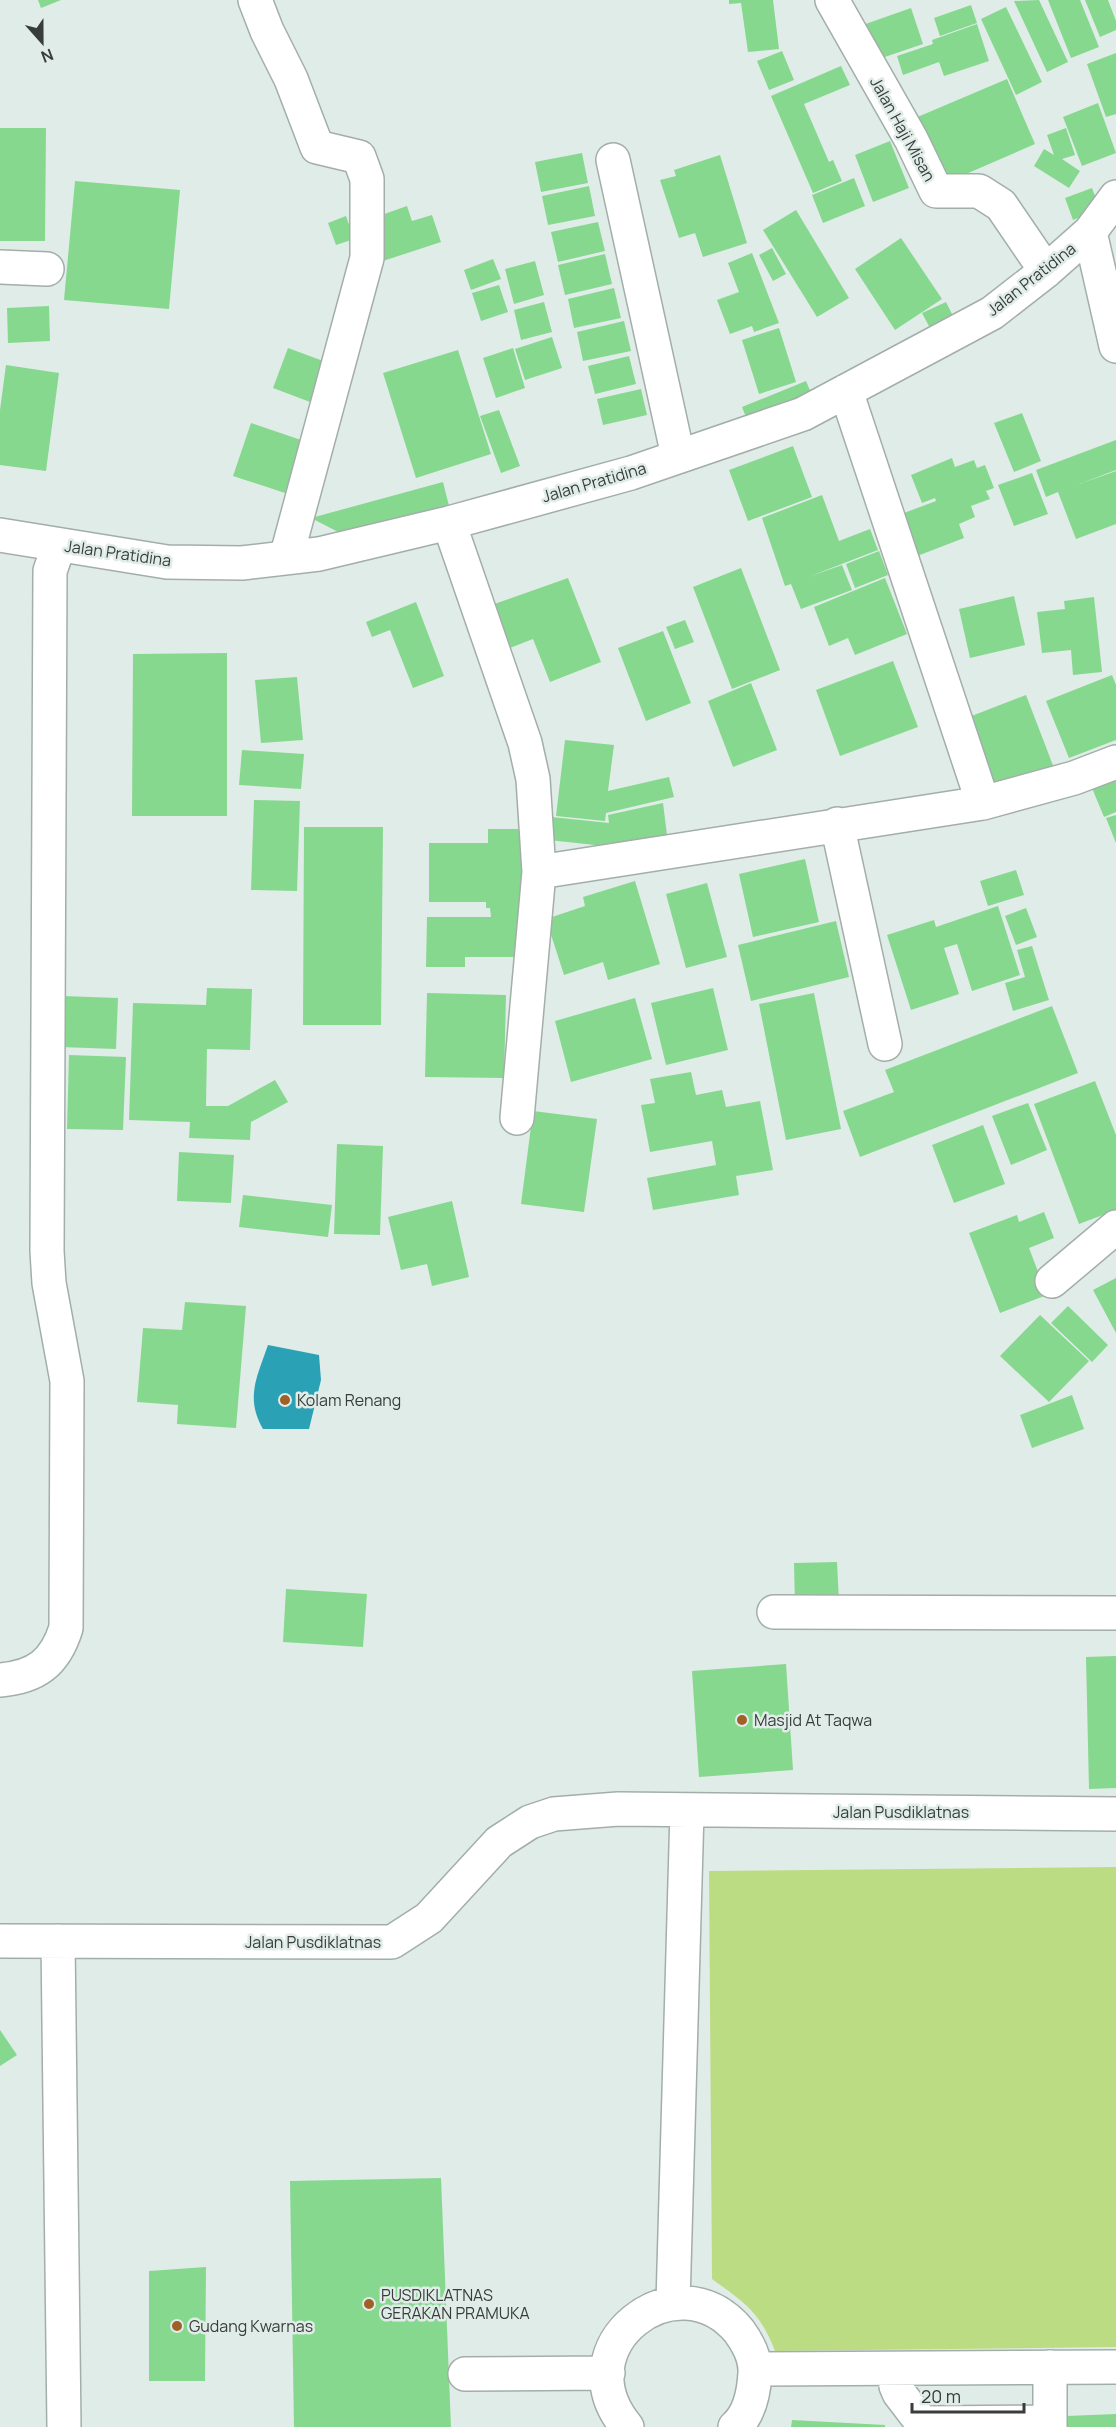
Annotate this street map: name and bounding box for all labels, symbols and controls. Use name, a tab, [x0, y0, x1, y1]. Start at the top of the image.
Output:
north arrow	[12, 12, 72, 72]
text: N	[38, 44, 57, 68]
street label: Jalan Haji Misan	[865, 73, 941, 185]
street label: Jalan Pratidina	[982, 237, 1080, 321]
street label: Jalan Pratidina	[539, 457, 649, 507]
street label: Jalan Pratidina	[63, 535, 173, 571]
place label: Kolam Renang	[297, 1389, 401, 1411]
marker: Kolam Renang	[278, 1393, 292, 1407]
place label: Masjid At Taqwa	[754, 1709, 872, 1731]
marker: Masjid At Taqwa	[735, 1713, 749, 1727]
street label: Jalan Pusdiklatnas	[833, 1801, 969, 1823]
street label: Jalan Pusdiklatnas	[245, 1931, 381, 1953]
place label: PUSDIKLATNAS GERAKAN PRAMUKA	[381, 2284, 530, 2324]
marker: PUSDIKLATNAS GERAKAN PRAMUKA	[362, 2297, 376, 2311]
place label: Gudang Kwarnas	[189, 2315, 313, 2337]
marker: Gudang Kwarnas	[170, 2319, 184, 2333]
scale bar	[912, 2376, 1024, 2414]
text: 20 m	[921, 2384, 961, 2408]

